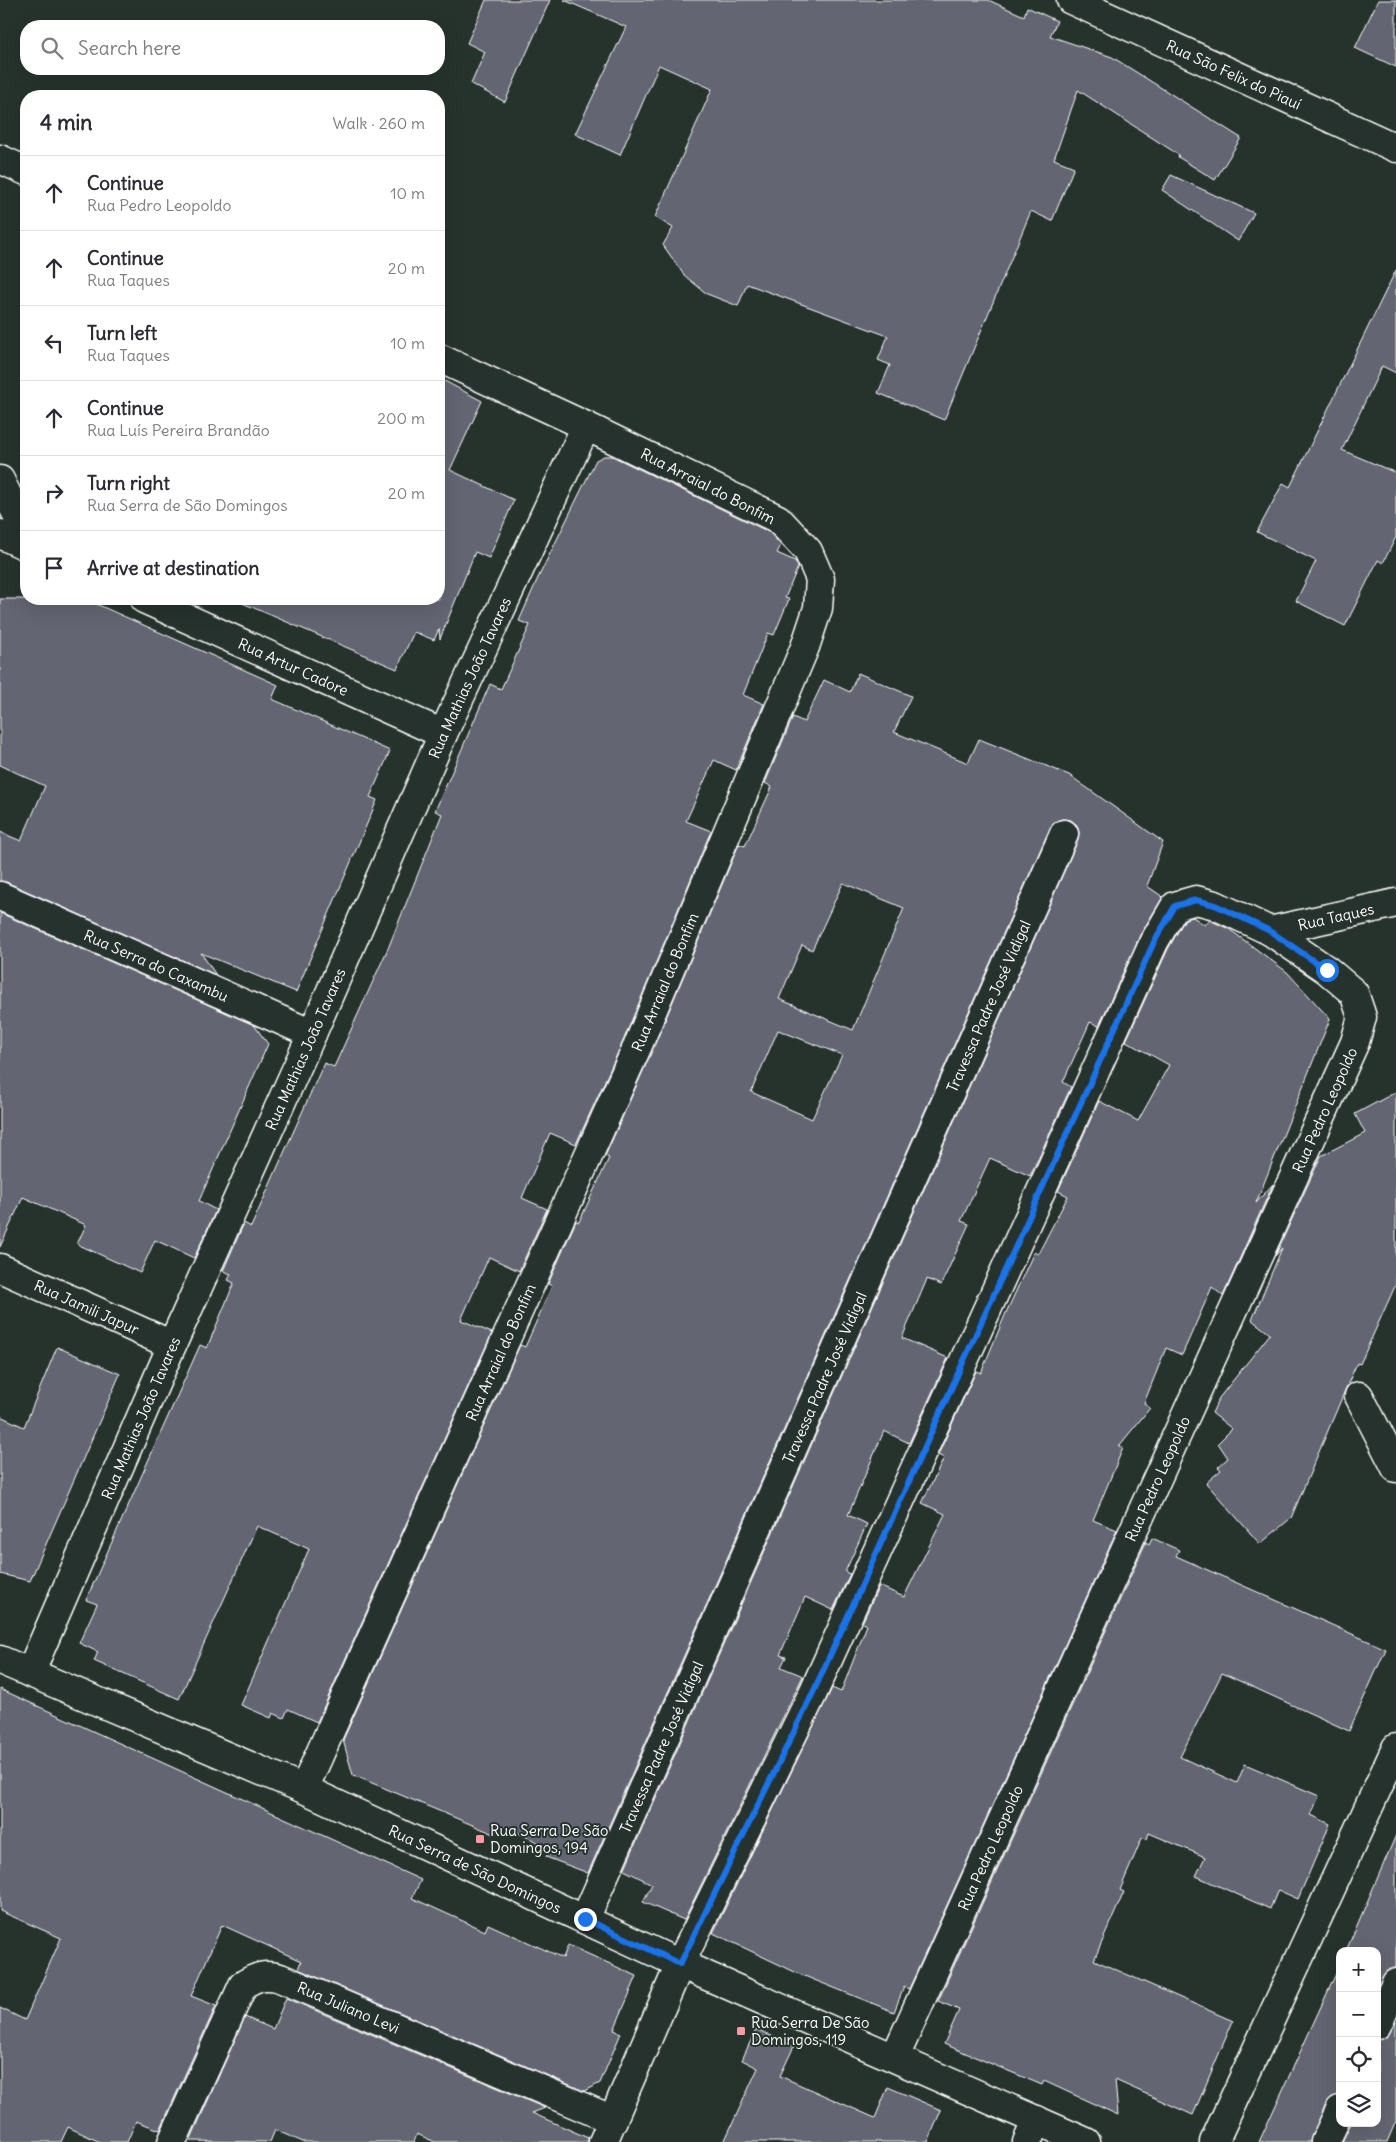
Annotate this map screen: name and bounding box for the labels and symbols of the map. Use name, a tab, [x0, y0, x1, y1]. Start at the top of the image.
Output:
street label: Rua São Felix do Piauí	[1163, 35, 1305, 113]
street label: Rua Arraial do Bonfim	[638, 444, 778, 528]
street label: Rua Mathias João Tavares	[424, 594, 515, 761]
street label: Rua Artur Cadore	[235, 633, 352, 700]
street label: Rua Taques	[1296, 899, 1376, 934]
street label: Rua Arraial do Bonfim	[627, 910, 702, 1054]
street label: Travessa Padre José Vidigal	[942, 917, 1034, 1095]
street label: Rua Serra do Caxambu	[81, 925, 232, 1006]
route start	[1316, 959, 1339, 982]
street label: Rua Mathias João Tavares	[261, 965, 349, 1133]
street label: Rua Pedro Leopoldo	[1288, 1044, 1361, 1175]
street label: Rua Jamili Japur	[31, 1275, 142, 1339]
street label: Rua Arraial do Bonfim	[461, 1280, 539, 1424]
street label: Travessa Padre José Vidigal	[778, 1289, 870, 1466]
street label: Rua Mathias João Tavares	[97, 1333, 184, 1502]
street label: Rua Pedro Leopoldo	[1120, 1413, 1194, 1544]
street label: Travessa Padre José Vidigal	[615, 1658, 707, 1836]
street label: Rua Pedro Leopoldo	[953, 1782, 1027, 1913]
street label: Rua Serra de São Domingos	[386, 1820, 565, 1917]
place label: Rua Serra De São Domingos, 194	[490, 1821, 608, 1857]
marker: Rua Serra De São Domingos, 194	[474, 1833, 486, 1845]
route end	[574, 1908, 597, 1931]
street label: Rua Juliano Levi	[295, 1977, 403, 2037]
place label: Rua Serra De São Domingos, 119	[751, 2013, 869, 2049]
marker: Rua Serra De São Domingos, 119	[735, 2025, 747, 2037]

